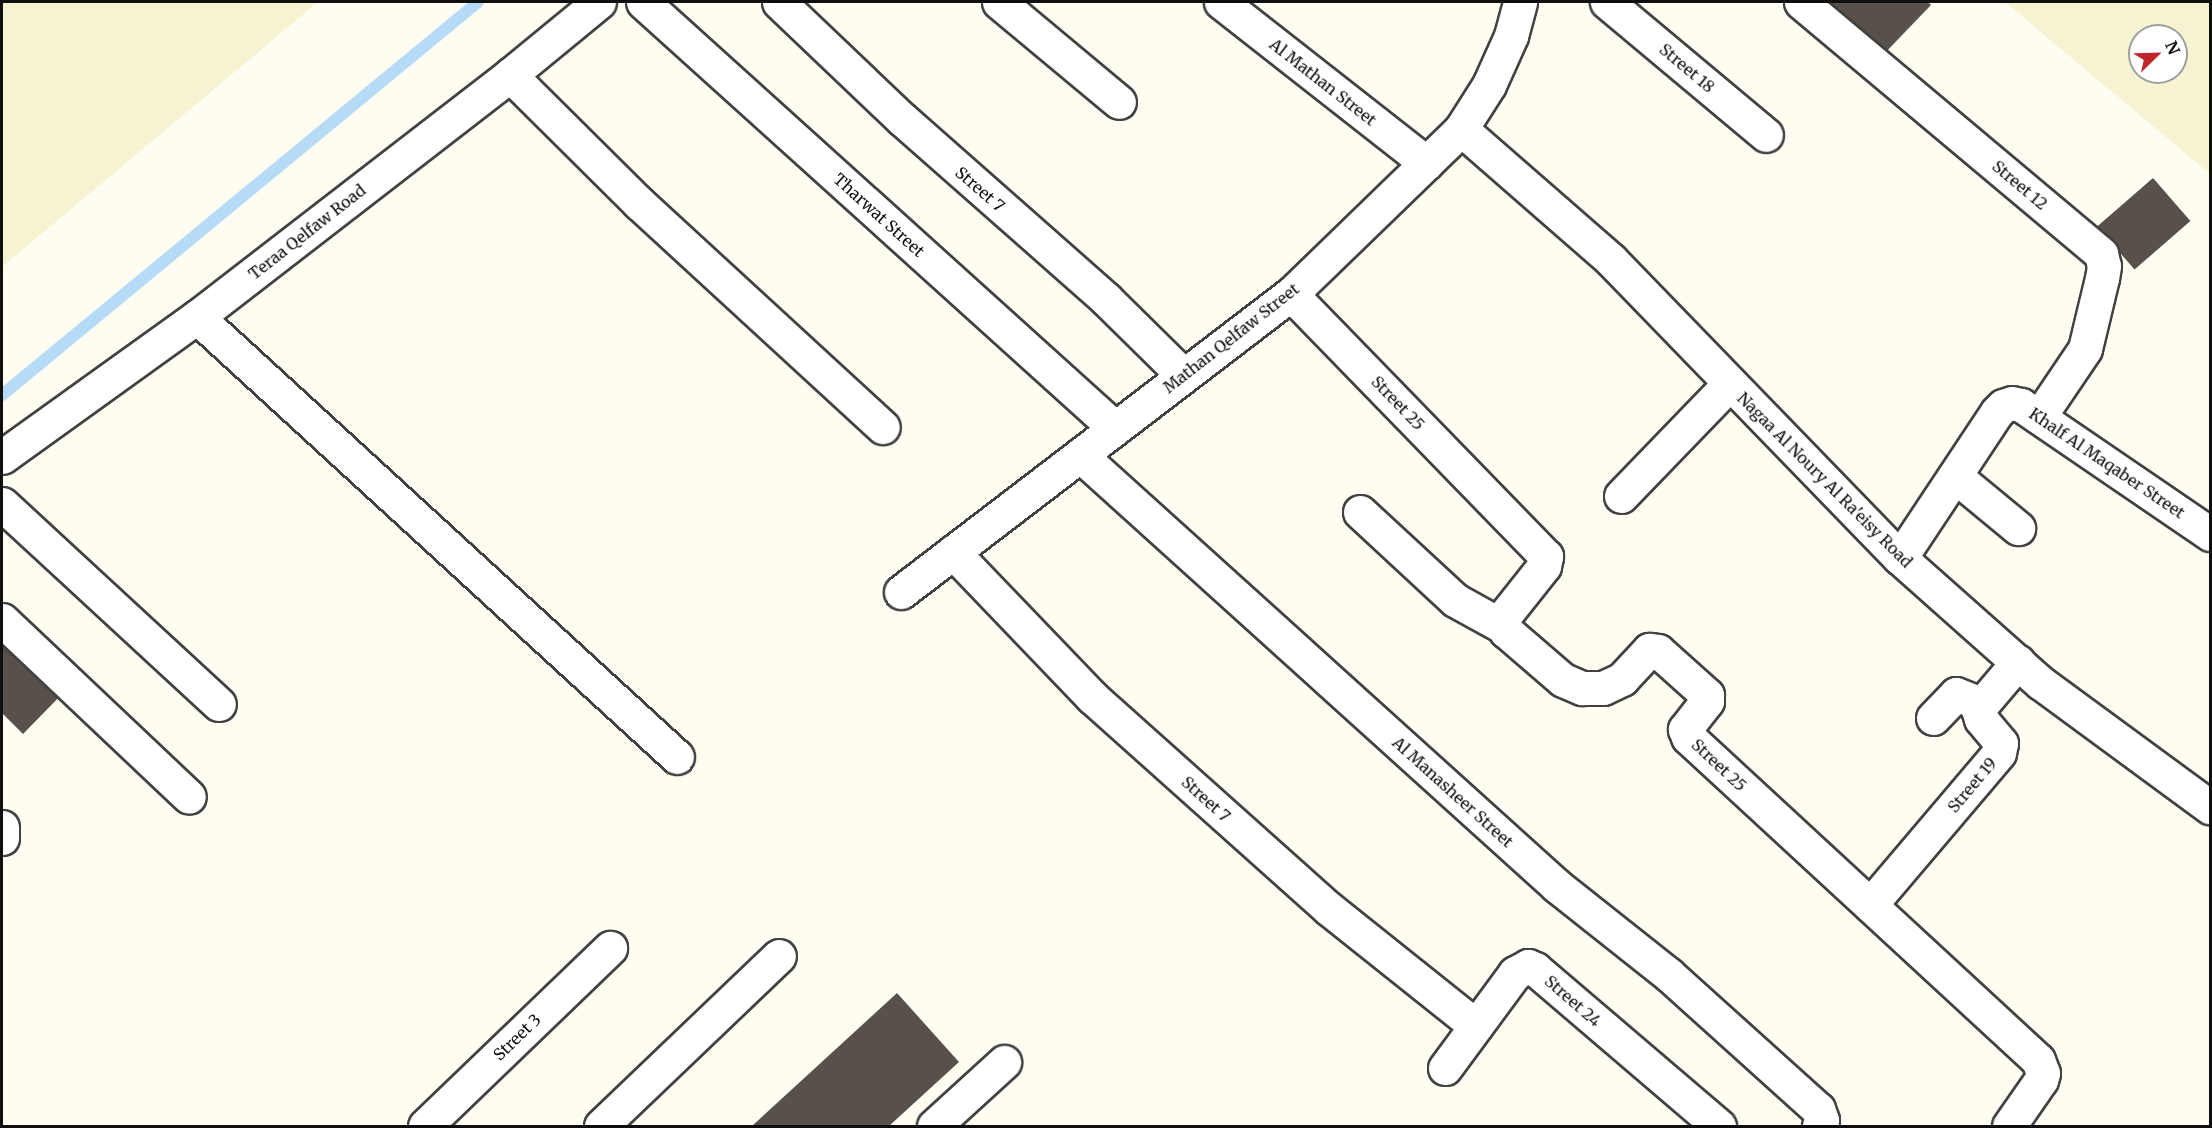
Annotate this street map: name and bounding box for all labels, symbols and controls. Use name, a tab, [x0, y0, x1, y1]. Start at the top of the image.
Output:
north arrow	[2128, 24, 2188, 84]
street label: Al Mathan Street	[1266, 34, 1380, 130]
text: N	[2161, 38, 2184, 57]
street label: Street 18	[1656, 39, 1718, 97]
street label: Street 12	[1989, 156, 2051, 214]
street label: Street 7	[952, 163, 1008, 215]
street label: Tharwat Street	[830, 169, 928, 261]
street label: Teraa Qelfaw Road	[245, 180, 369, 284]
street label: Mathan Qelfaw Street	[1159, 279, 1303, 397]
street label: Street 25	[1368, 372, 1428, 434]
street label: Nagaa Al Noury Al Ra'eisy Road	[1733, 388, 1917, 572]
street label: Khalf Al Maqaber Street	[2026, 404, 2188, 522]
street label: Al Manasheer Street	[1389, 733, 1517, 851]
street label: Street 25	[1688, 735, 1750, 795]
street label: Street 19	[1944, 754, 2000, 816]
street label: Street 7	[1178, 772, 1234, 826]
street label: Street 24	[1541, 971, 1605, 1031]
street label: Street 3	[489, 1010, 545, 1064]

